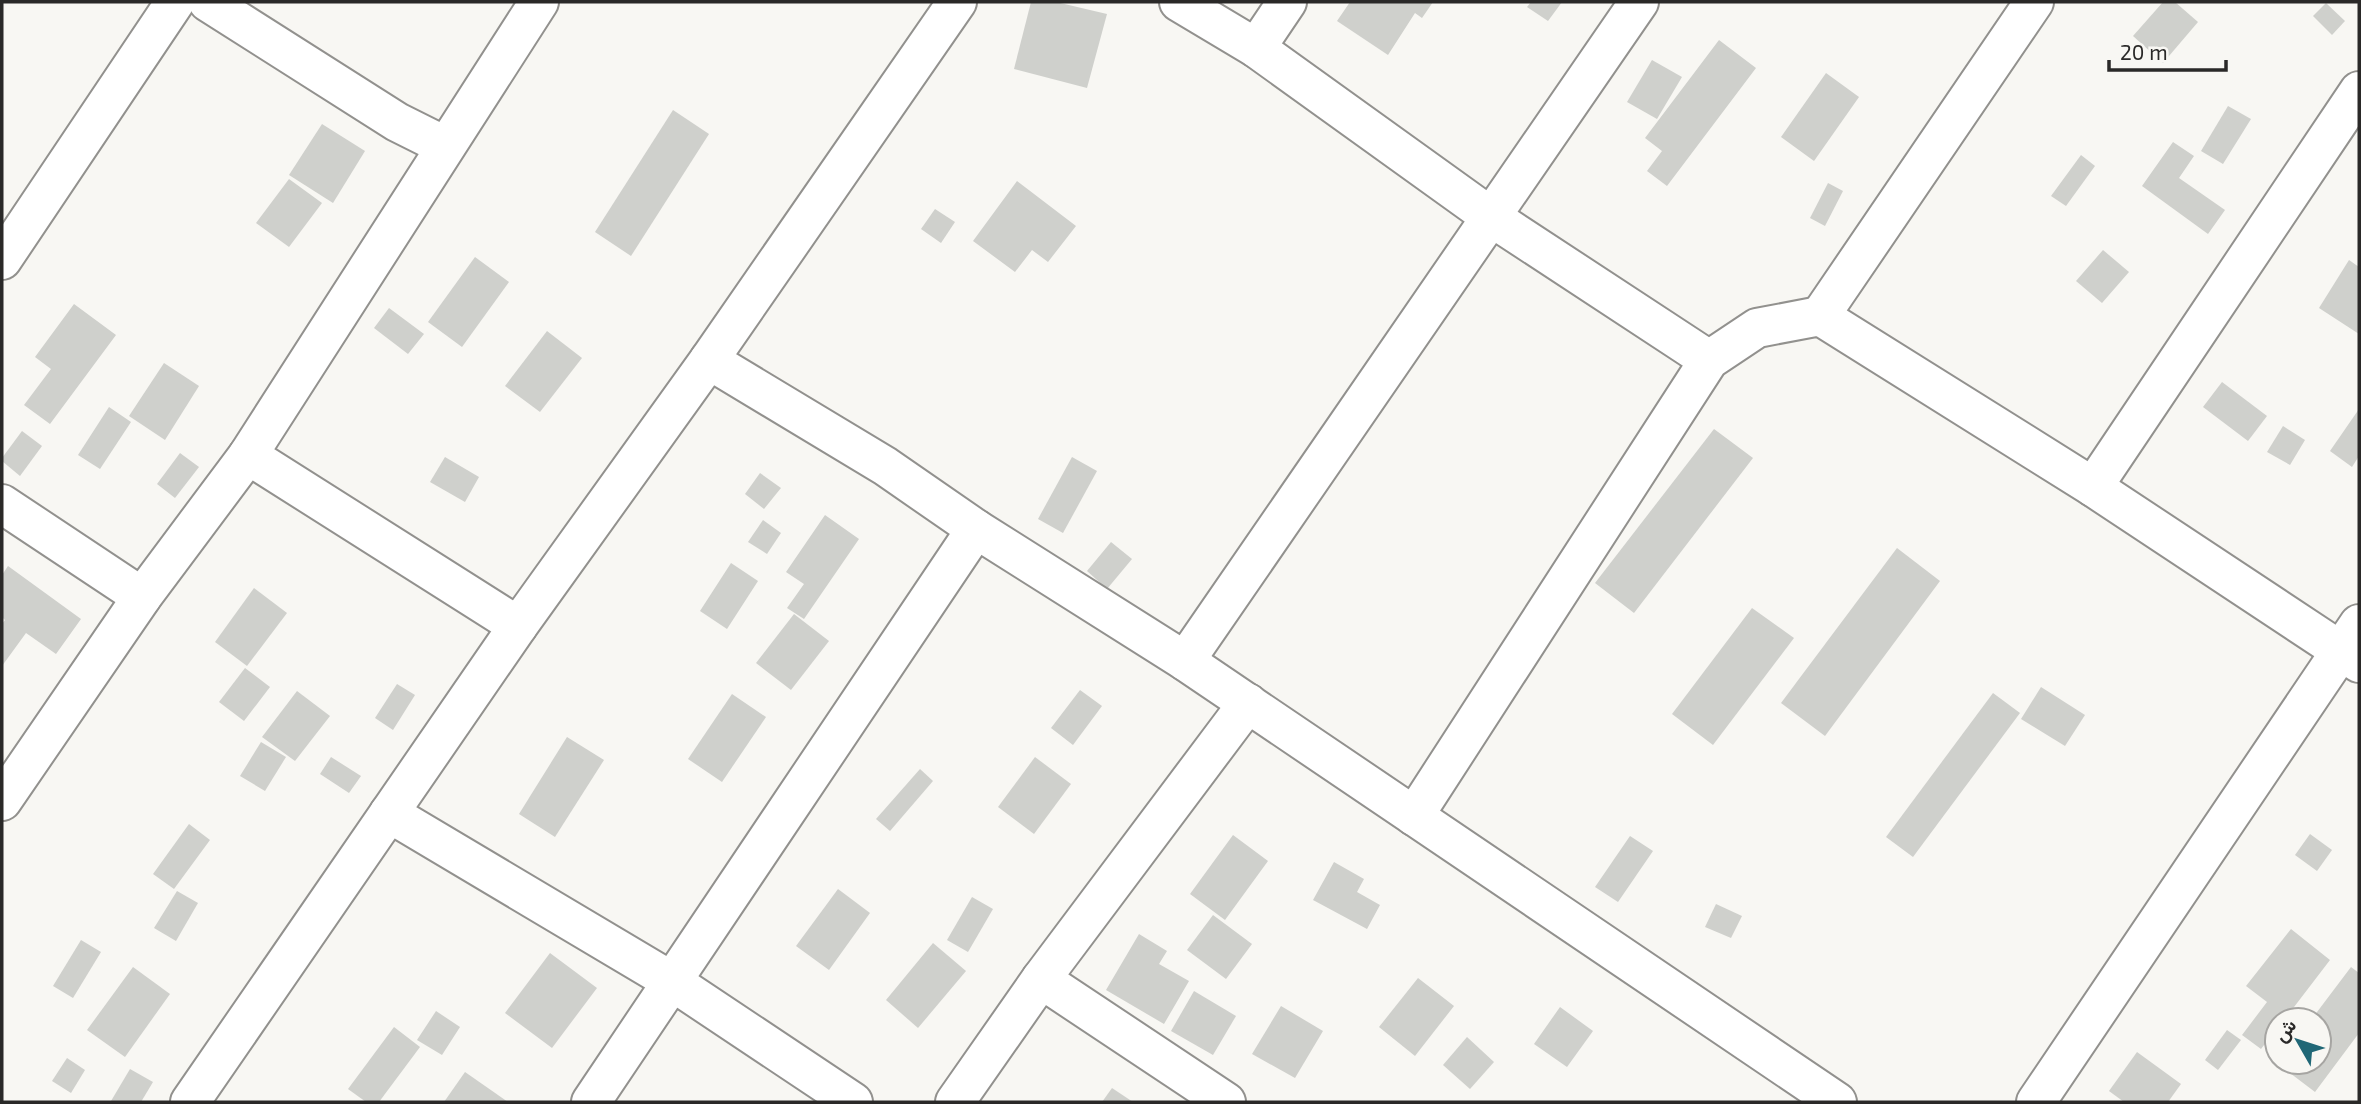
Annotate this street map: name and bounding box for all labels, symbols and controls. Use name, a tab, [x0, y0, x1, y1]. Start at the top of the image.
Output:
scale bar	[2109, 28, 2226, 72]
text: 20 m	[2120, 39, 2168, 64]
north arrow	[2263, 1006, 2333, 1076]
text: ش	[2268, 1014, 2301, 1047]

